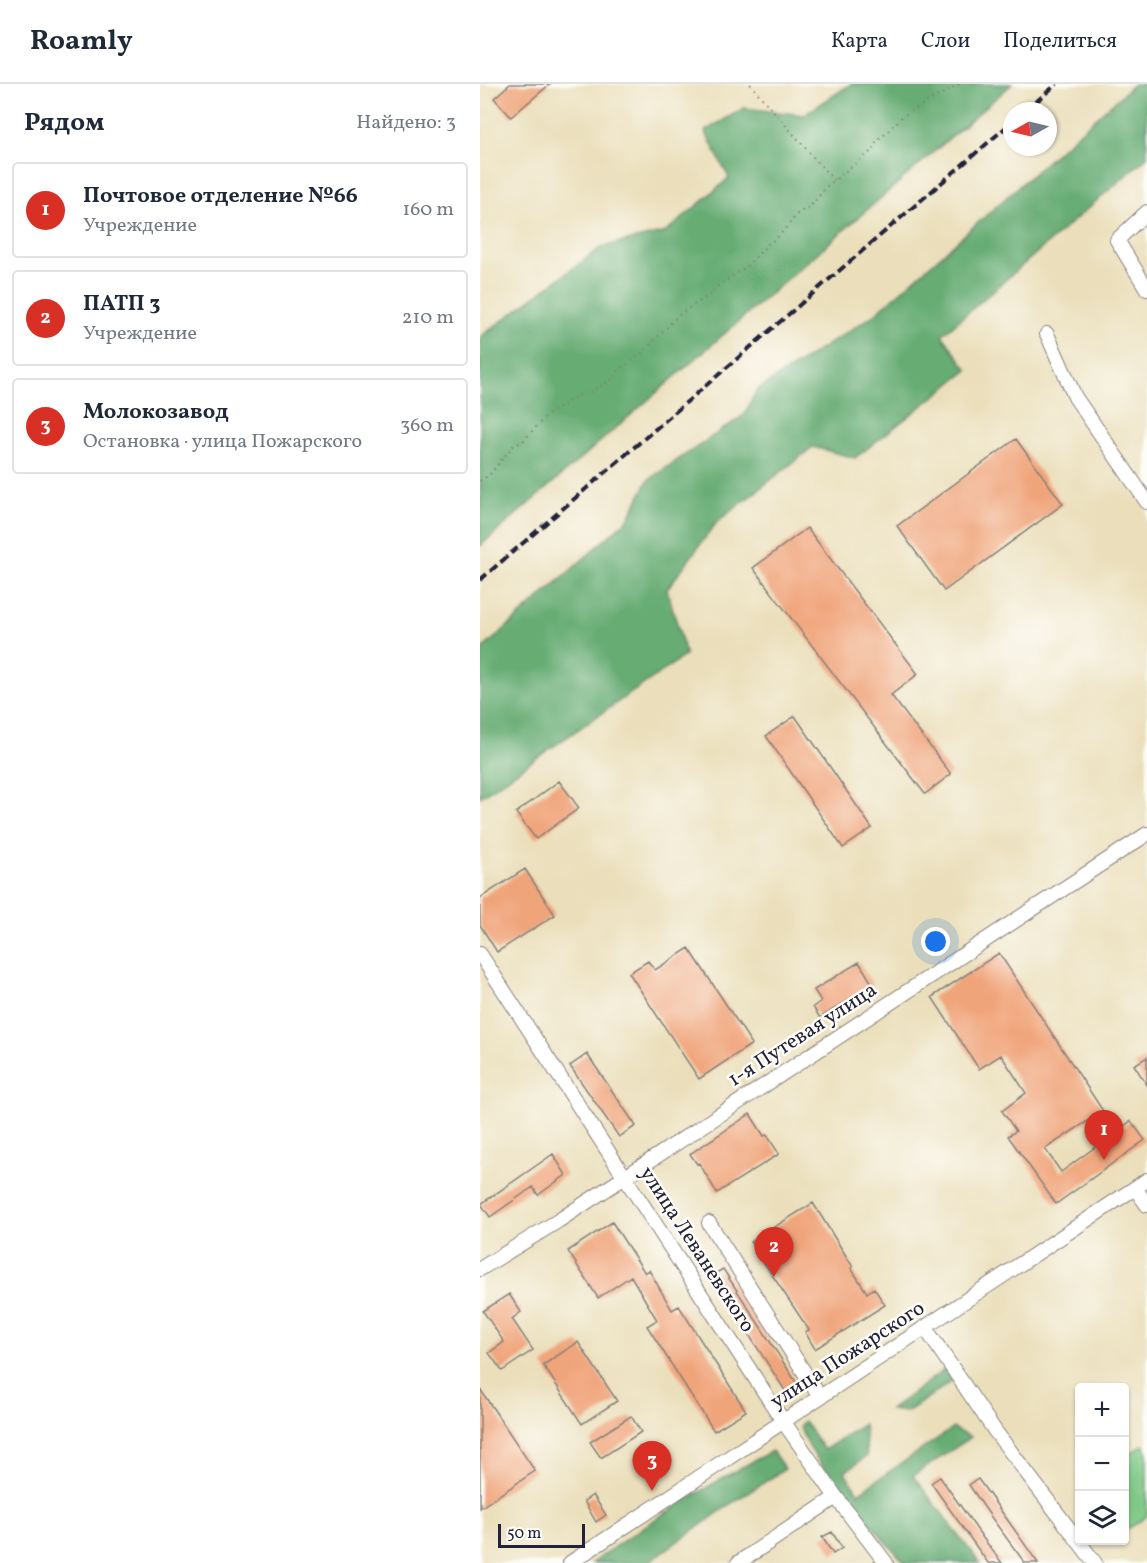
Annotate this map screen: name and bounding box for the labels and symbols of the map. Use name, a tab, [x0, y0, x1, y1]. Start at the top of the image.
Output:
north arrow	[1003, 102, 1057, 156]
your location	[921, 927, 950, 956]
street label: 1-я Путевая улица	[723, 976, 883, 1094]
pin: 1	[1084, 1110, 1124, 1160]
street label: улица Леваневского	[632, 1161, 761, 1339]
pin: 2	[754, 1228, 794, 1277]
street label: улица Пожарского	[765, 1294, 931, 1416]
pin: 3	[632, 1442, 672, 1491]
scale bar	[498, 1521, 585, 1548]

